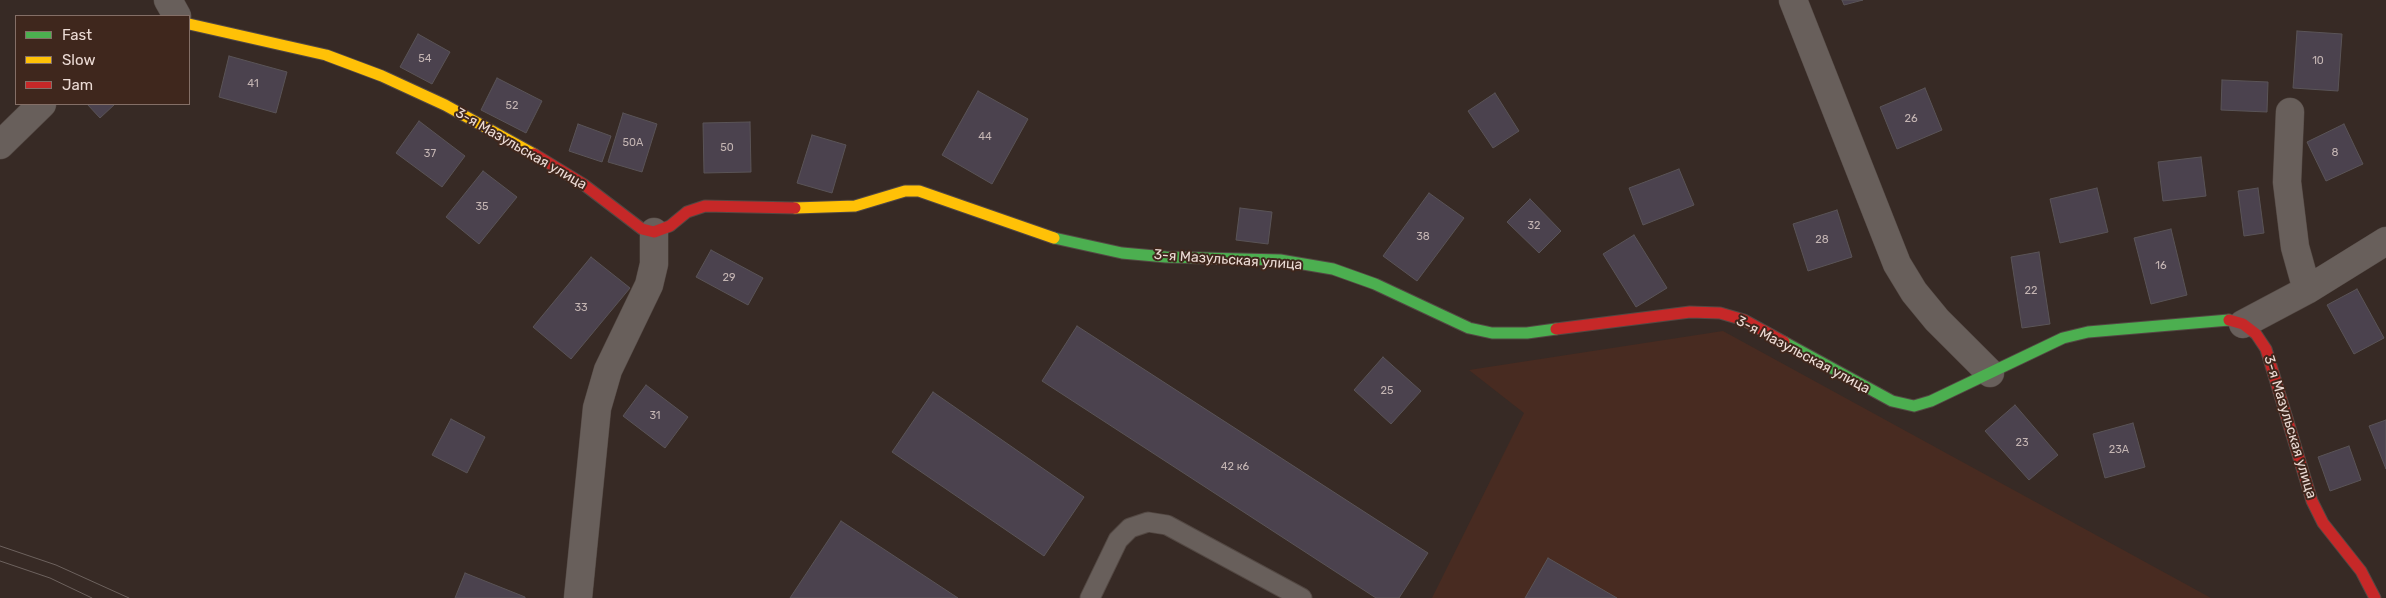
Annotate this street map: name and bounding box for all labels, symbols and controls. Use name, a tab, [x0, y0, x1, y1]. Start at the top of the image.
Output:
legend	[15, 15, 190, 105]
text: Fast	[62, 26, 92, 44]
text: Slow	[62, 51, 95, 69]
house number: 54	[418, 52, 432, 66]
house number: 10	[2312, 54, 2324, 68]
text: Jam	[62, 76, 93, 94]
house number: 41	[247, 77, 259, 91]
house number: 52	[506, 99, 518, 113]
street label: 3-я Мазульская улица	[452, 104, 590, 194]
house number: 26	[1904, 112, 1918, 126]
house number: 44	[978, 130, 992, 144]
house number: 50А	[623, 136, 643, 150]
house number: 50	[720, 141, 734, 155]
house number: 8	[2332, 146, 2338, 160]
house number: 37	[424, 147, 436, 161]
house number: 35	[475, 200, 489, 214]
house number: 32	[1527, 219, 1541, 233]
house number: 38	[1416, 230, 1430, 244]
house number: 28	[1815, 233, 1829, 247]
street label: 3-я Мазульская улица	[1153, 246, 1303, 274]
house number: 16	[2155, 259, 2167, 273]
house number: 29	[723, 271, 735, 285]
house number: 22	[2025, 284, 2037, 298]
house number: 33	[574, 301, 588, 315]
street label: 3-я Мазульская улица	[1733, 313, 1873, 397]
street label: 3-я Мазульская улица	[2260, 353, 2320, 501]
house number: 25	[1381, 384, 1393, 398]
house number: 31	[649, 409, 661, 423]
house number: 23	[2015, 436, 2029, 450]
house number: 23А	[2109, 443, 2129, 457]
house number: 42 к6	[1221, 460, 1249, 474]

